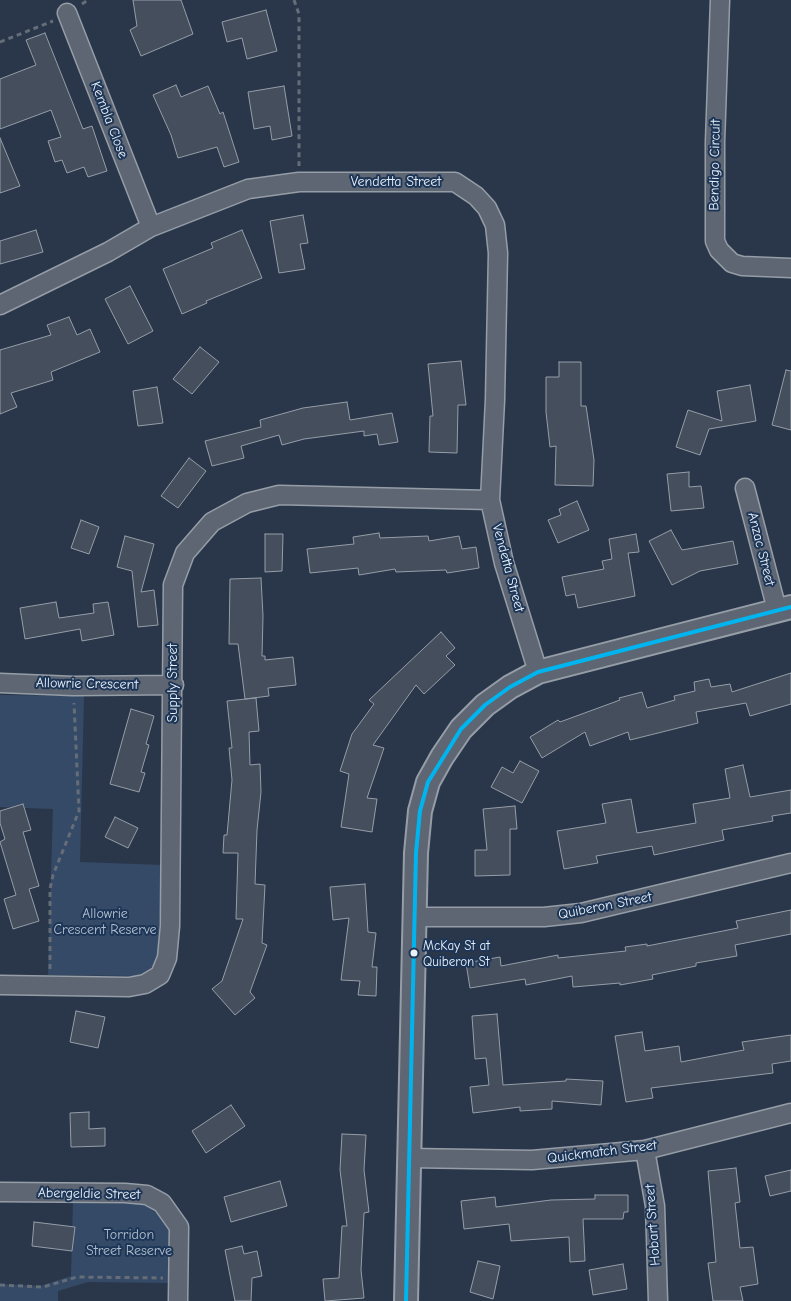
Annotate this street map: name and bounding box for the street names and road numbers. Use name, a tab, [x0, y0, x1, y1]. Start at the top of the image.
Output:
street label: Kembla Close	[87, 79, 131, 161]
street label: Bendigo Circuit	[706, 119, 724, 211]
street label: Vendetta Street	[351, 174, 441, 190]
street label: Anzac Street	[744, 510, 778, 588]
street label: Vendetta Street	[488, 522, 528, 614]
street label: Supply Street	[165, 644, 181, 722]
street label: Allowrie Crescent	[36, 675, 138, 693]
street label: Quiberon Street	[557, 889, 653, 923]
street label: Quickmatch Street	[546, 1137, 658, 1167]
street label: Hobart Street	[642, 1184, 664, 1266]
street label: Abergeldie Street	[38, 1185, 140, 1203]

